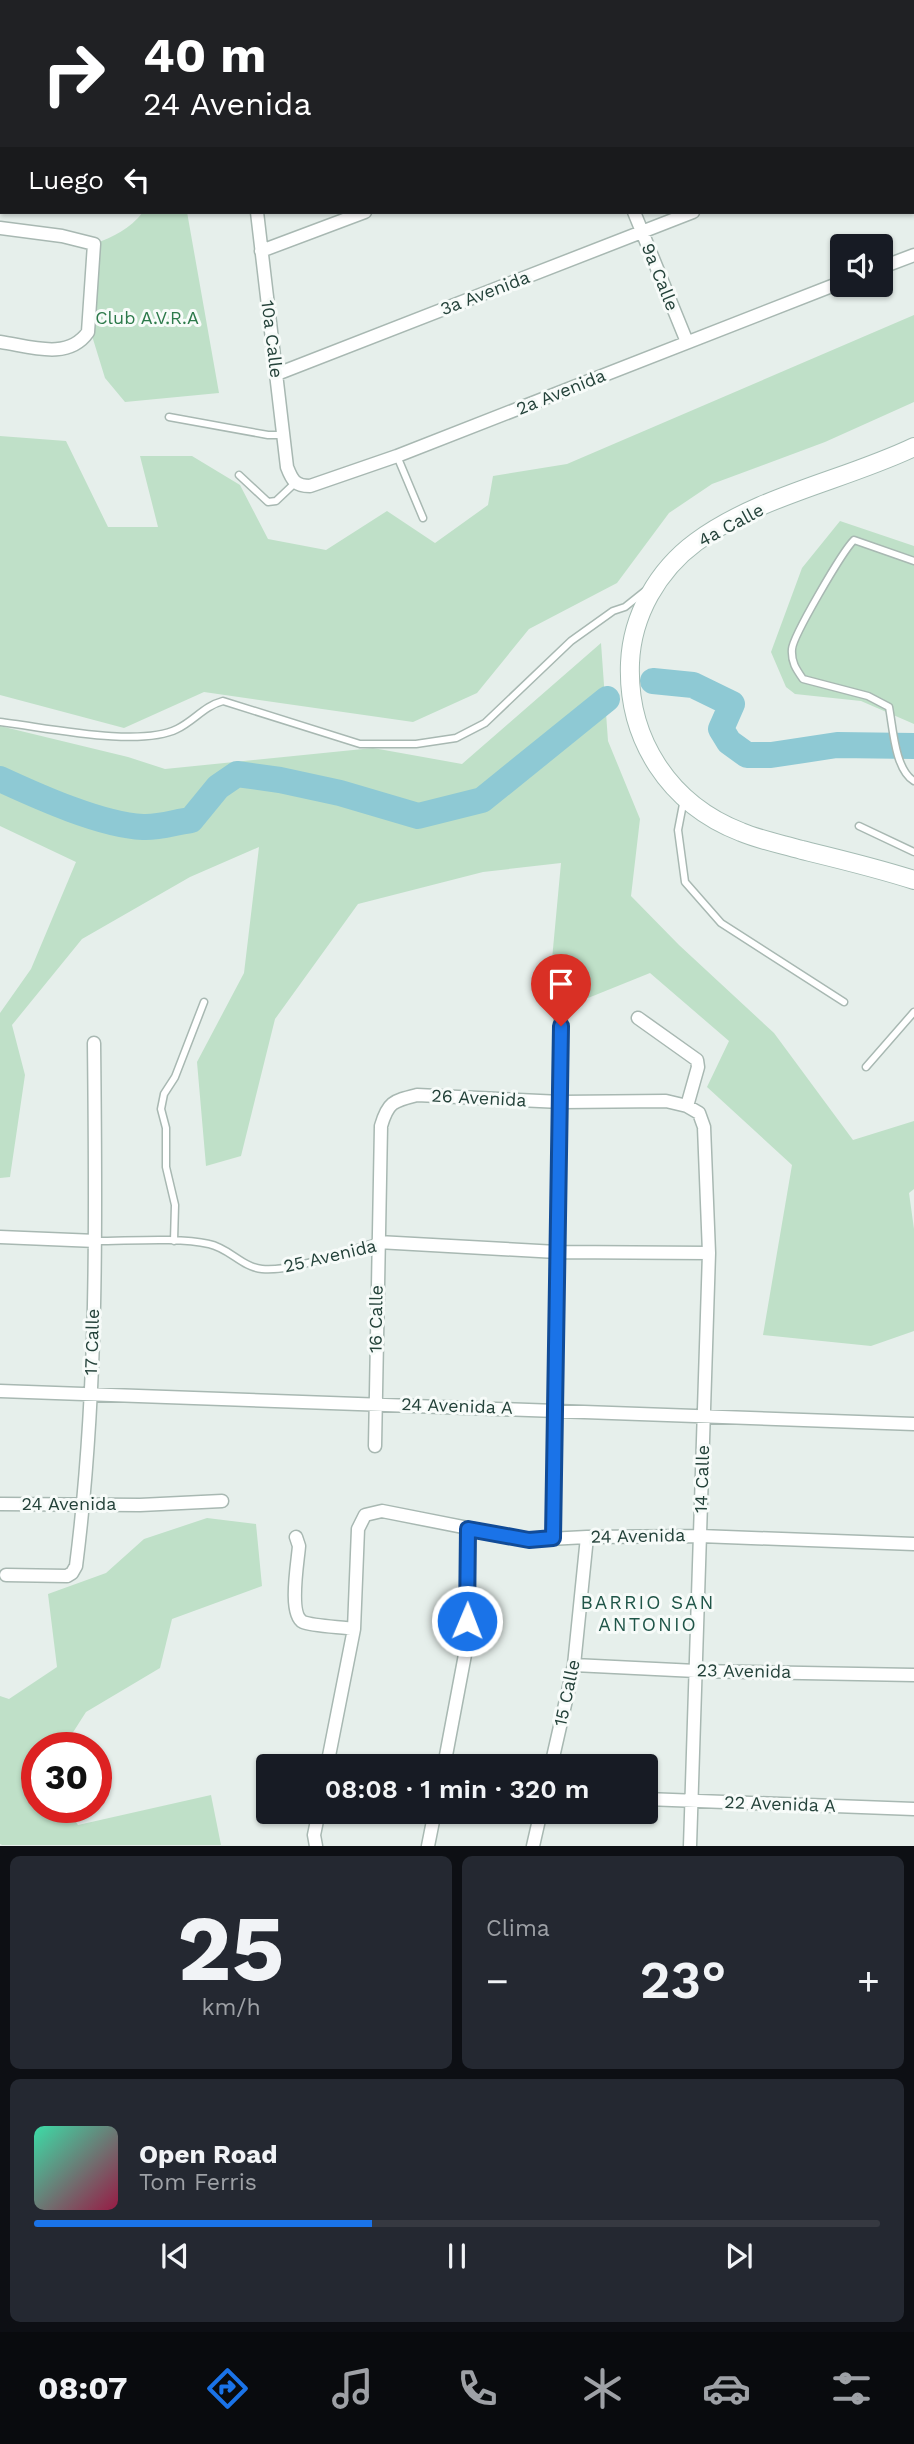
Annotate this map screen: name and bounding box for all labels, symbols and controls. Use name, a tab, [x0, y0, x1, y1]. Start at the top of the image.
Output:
text: 40 m	[143, 26, 266, 84]
icon: right	[28, 28, 119, 119]
text: 24 Avenida	[143, 85, 312, 123]
icon: left	[118, 161, 156, 199]
text: Luego	[28, 165, 104, 195]
map controls	[830, 234, 893, 297]
button: sound	[830, 234, 893, 297]
street label: 9a Calle	[637, 240, 683, 314]
street label: 3a Avenida	[437, 266, 533, 319]
street label: 10a Calle	[257, 299, 288, 379]
park label: Club A.V.R.A	[95, 307, 199, 328]
street label: 2a Avenida	[513, 364, 608, 419]
street label: 4a Calle	[695, 499, 767, 550]
pin	[531, 954, 591, 1026]
icon: arrive	[542, 965, 580, 1003]
street label: 26 Avenida	[431, 1085, 527, 1110]
street label: 25 Avenida	[281, 1235, 378, 1276]
street label: 16 Calle	[364, 1285, 387, 1353]
street label: 17 Calle	[80, 1308, 103, 1376]
street label: 24 Avenida A	[401, 1393, 513, 1418]
street label: 14 Calle	[690, 1445, 713, 1513]
street label: 24 Avenida	[22, 1493, 116, 1514]
street label: 24 Avenida	[590, 1524, 686, 1547]
position arrow	[430, 1584, 504, 1658]
district label: BARRIO SAN ANTONIO	[581, 1591, 715, 1636]
street label: 15 Calle	[549, 1658, 584, 1728]
street label: 23 Avenida	[696, 1659, 792, 1682]
speed limit sign: 30	[21, 1732, 112, 1823]
text: 08:08 · 1 min · 320 m	[325, 1774, 589, 1804]
street label: 22 Avenida A	[724, 1791, 836, 1816]
text: 25	[177, 1895, 285, 2002]
text: Clima	[486, 1915, 550, 1942]
text: 23°	[640, 1950, 726, 2011]
text: −	[486, 1959, 509, 2003]
text: +	[857, 1959, 880, 2003]
text: km/h	[201, 1994, 261, 2021]
text: Open Road	[139, 2139, 277, 2169]
text: Tom Ferris	[139, 2169, 257, 2196]
icon: previous	[156, 2237, 194, 2275]
icon: pause	[438, 2237, 476, 2275]
icon: next	[720, 2237, 758, 2275]
icon: directions	[203, 2364, 252, 2413]
icon: music	[328, 2364, 377, 2413]
icon: phone	[453, 2364, 502, 2413]
icon: climate	[578, 2364, 627, 2413]
icon: car	[702, 2364, 751, 2413]
icon: filters	[827, 2364, 876, 2413]
text: 08:07	[38, 2369, 127, 2407]

